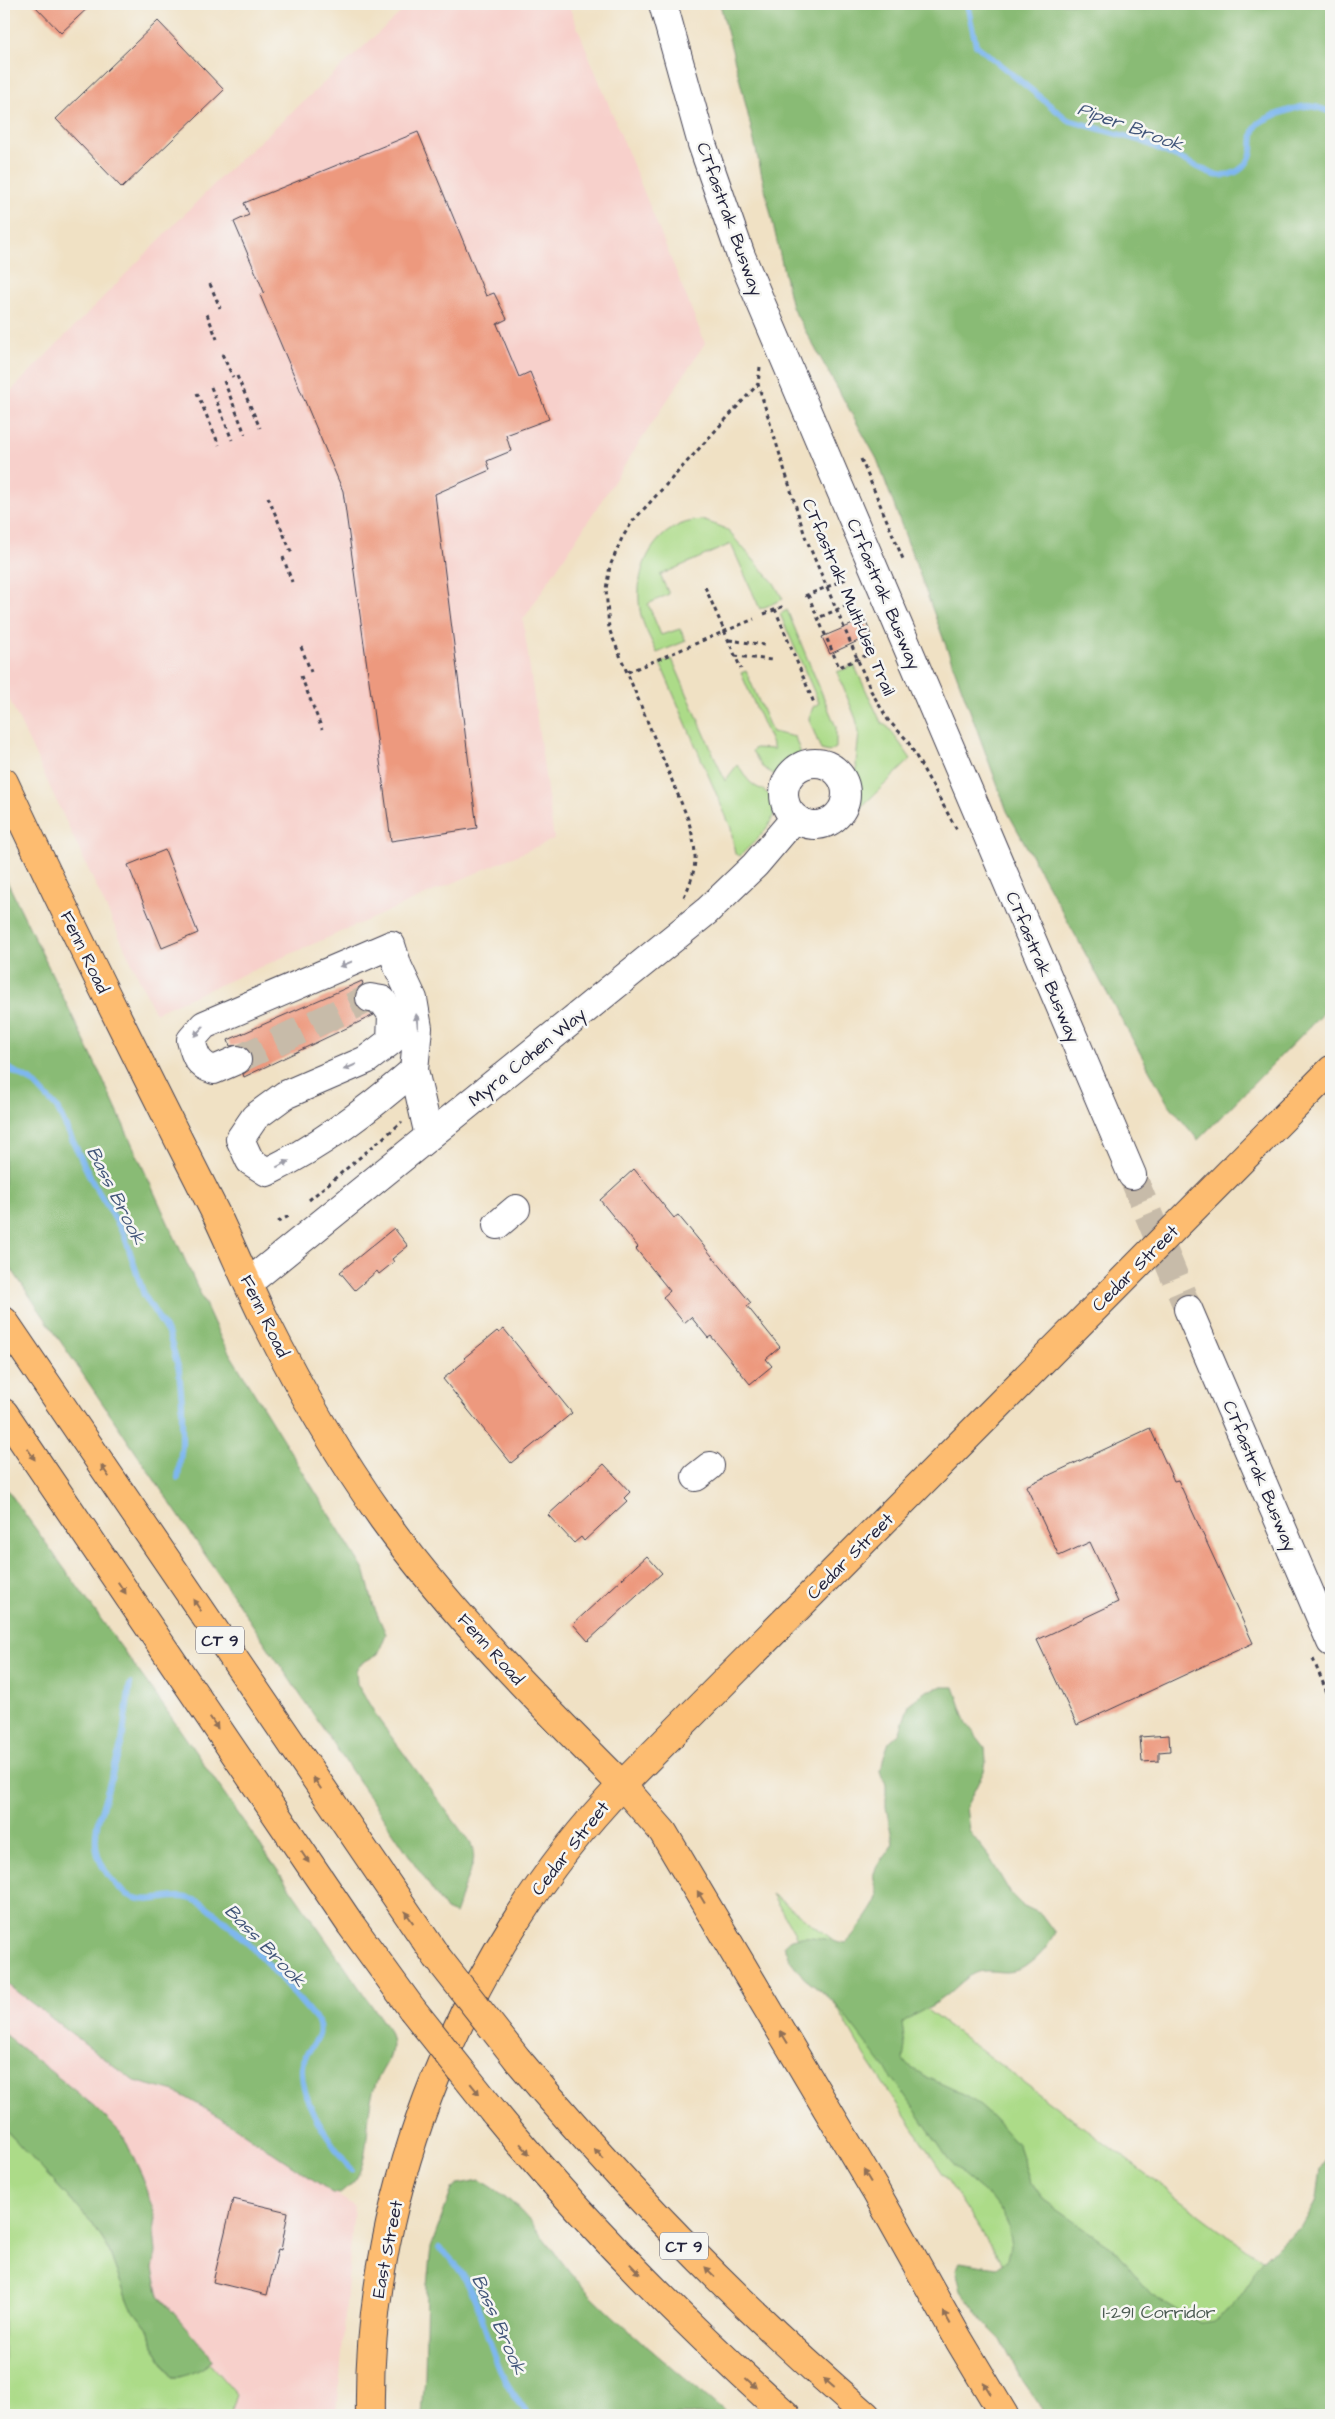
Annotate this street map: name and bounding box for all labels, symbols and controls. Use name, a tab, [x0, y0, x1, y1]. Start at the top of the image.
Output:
water label: Piper Brook	[1074, 96, 1188, 159]
street label: CTfastrak Busway	[689, 139, 769, 300]
street label: CTfastrak Multi-Use Trail	[796, 495, 902, 700]
street label: CTfastrak Busway	[839, 515, 927, 674]
street label: CTfastrak Busway	[998, 888, 1086, 1047]
street label: Fenn Road	[54, 907, 115, 998]
one-way arrow	[339, 960, 353, 968]
street label: Myra Cohen Way	[463, 1002, 592, 1113]
one-way arrow	[412, 1013, 420, 1029]
one-way arrow	[193, 1025, 205, 1037]
one-way arrow	[343, 1063, 357, 1071]
water label: Bass Brook	[79, 1142, 152, 1250]
one-way arrow	[276, 1160, 290, 1168]
street label: Cedar Street	[1086, 1219, 1185, 1317]
street label: Fenn Road	[234, 1271, 295, 1362]
street label: CTfastrak Busway	[1215, 1397, 1303, 1556]
one-way arrow	[26, 1447, 36, 1460]
one-way arrow	[100, 1464, 110, 1477]
street label: Cedar Street	[801, 1507, 900, 1605]
one-way arrow	[118, 1581, 127, 1595]
one-way arrow	[192, 1598, 201, 1612]
street label: Fenn Road	[452, 1608, 530, 1691]
road number: CT 9	[196, 1626, 244, 1654]
one-way arrow	[209, 1716, 219, 1729]
one-way arrow	[312, 1776, 322, 1790]
street label: Cedar Street	[526, 1795, 616, 1901]
one-way arrow	[300, 1850, 310, 1864]
one-way arrow	[697, 1890, 706, 1903]
water label: Bass Brook	[218, 1898, 312, 1994]
one-way arrow	[404, 1910, 414, 1924]
one-way arrow	[780, 2029, 788, 2044]
one-way arrow	[469, 2082, 480, 2095]
one-way arrow	[520, 2143, 531, 2156]
one-way arrow	[593, 2148, 604, 2161]
one-way arrow	[862, 2170, 871, 2183]
street label: East Street	[366, 2197, 409, 2300]
road number: CT 9	[660, 2232, 708, 2260]
one-way arrow	[629, 2263, 641, 2275]
one-way arrow	[704, 2267, 716, 2279]
water label: Bass Brook	[465, 2270, 533, 2379]
park label: I-291 Corridor	[1102, 2300, 1216, 2325]
one-way arrow	[942, 2311, 951, 2325]
one-way arrow	[744, 2377, 756, 2389]
one-way arrow	[822, 2378, 835, 2389]
one-way arrow	[983, 2381, 992, 2394]

